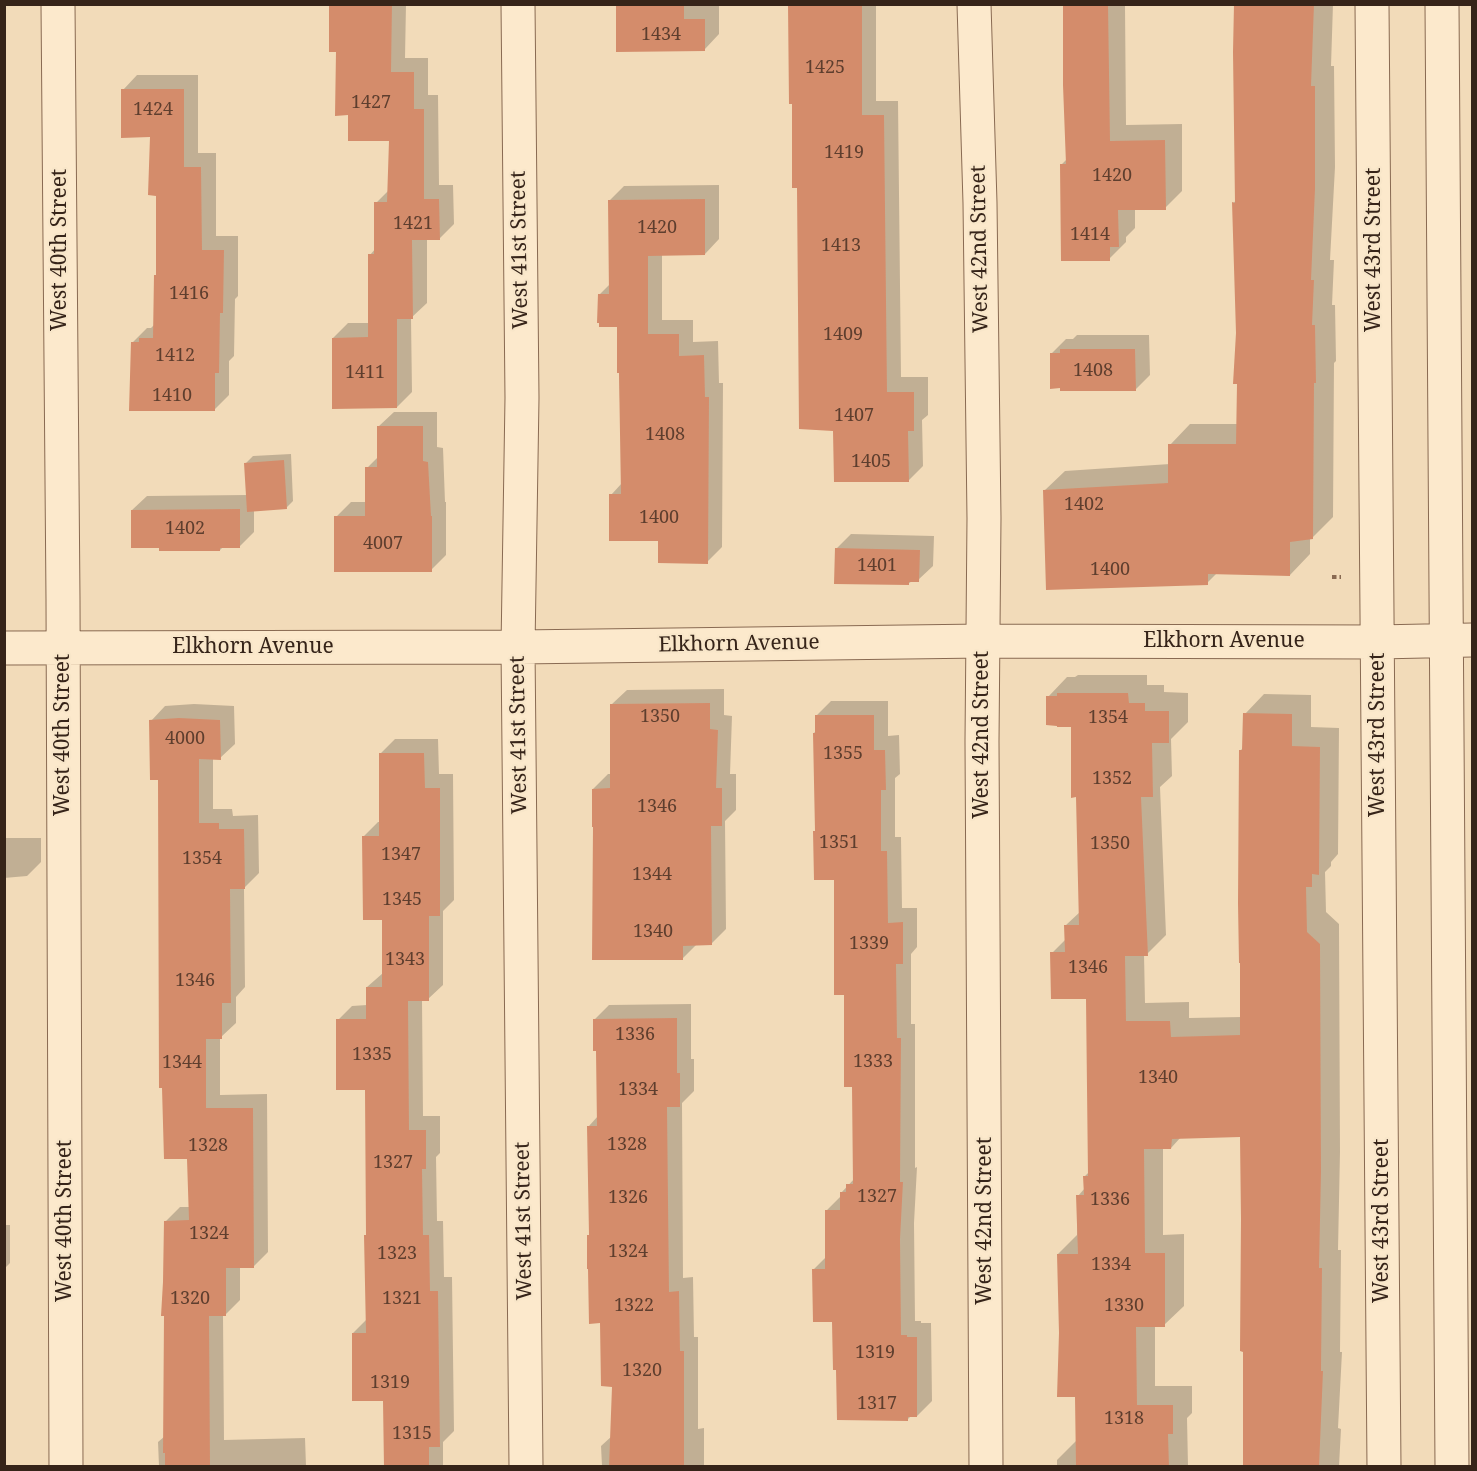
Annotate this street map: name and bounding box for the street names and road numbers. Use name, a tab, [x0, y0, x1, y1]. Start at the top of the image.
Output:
street label: West 42nd Street	[966, 165, 994, 333]
street label: West 43rd Street	[1361, 168, 1387, 332]
street label: West 40th Street	[47, 169, 73, 331]
street label: West 41st Street	[506, 170, 534, 330]
street label: Elkhorn Avenue	[1143, 628, 1305, 654]
street label: Elkhorn Avenue	[658, 630, 820, 658]
street label: Elkhorn Avenue	[172, 634, 334, 660]
street label: West 42nd Street	[969, 651, 995, 819]
street label: West 43rd Street	[1365, 653, 1391, 817]
street label: West 40th Street	[50, 654, 76, 816]
street label: West 41st Street	[505, 655, 533, 815]
street label: West 42nd Street	[972, 1137, 998, 1305]
street label: West 43rd Street	[1369, 1139, 1395, 1303]
street label: West 40th Street	[52, 1140, 78, 1302]
street label: West 41st Street	[510, 1141, 538, 1301]

